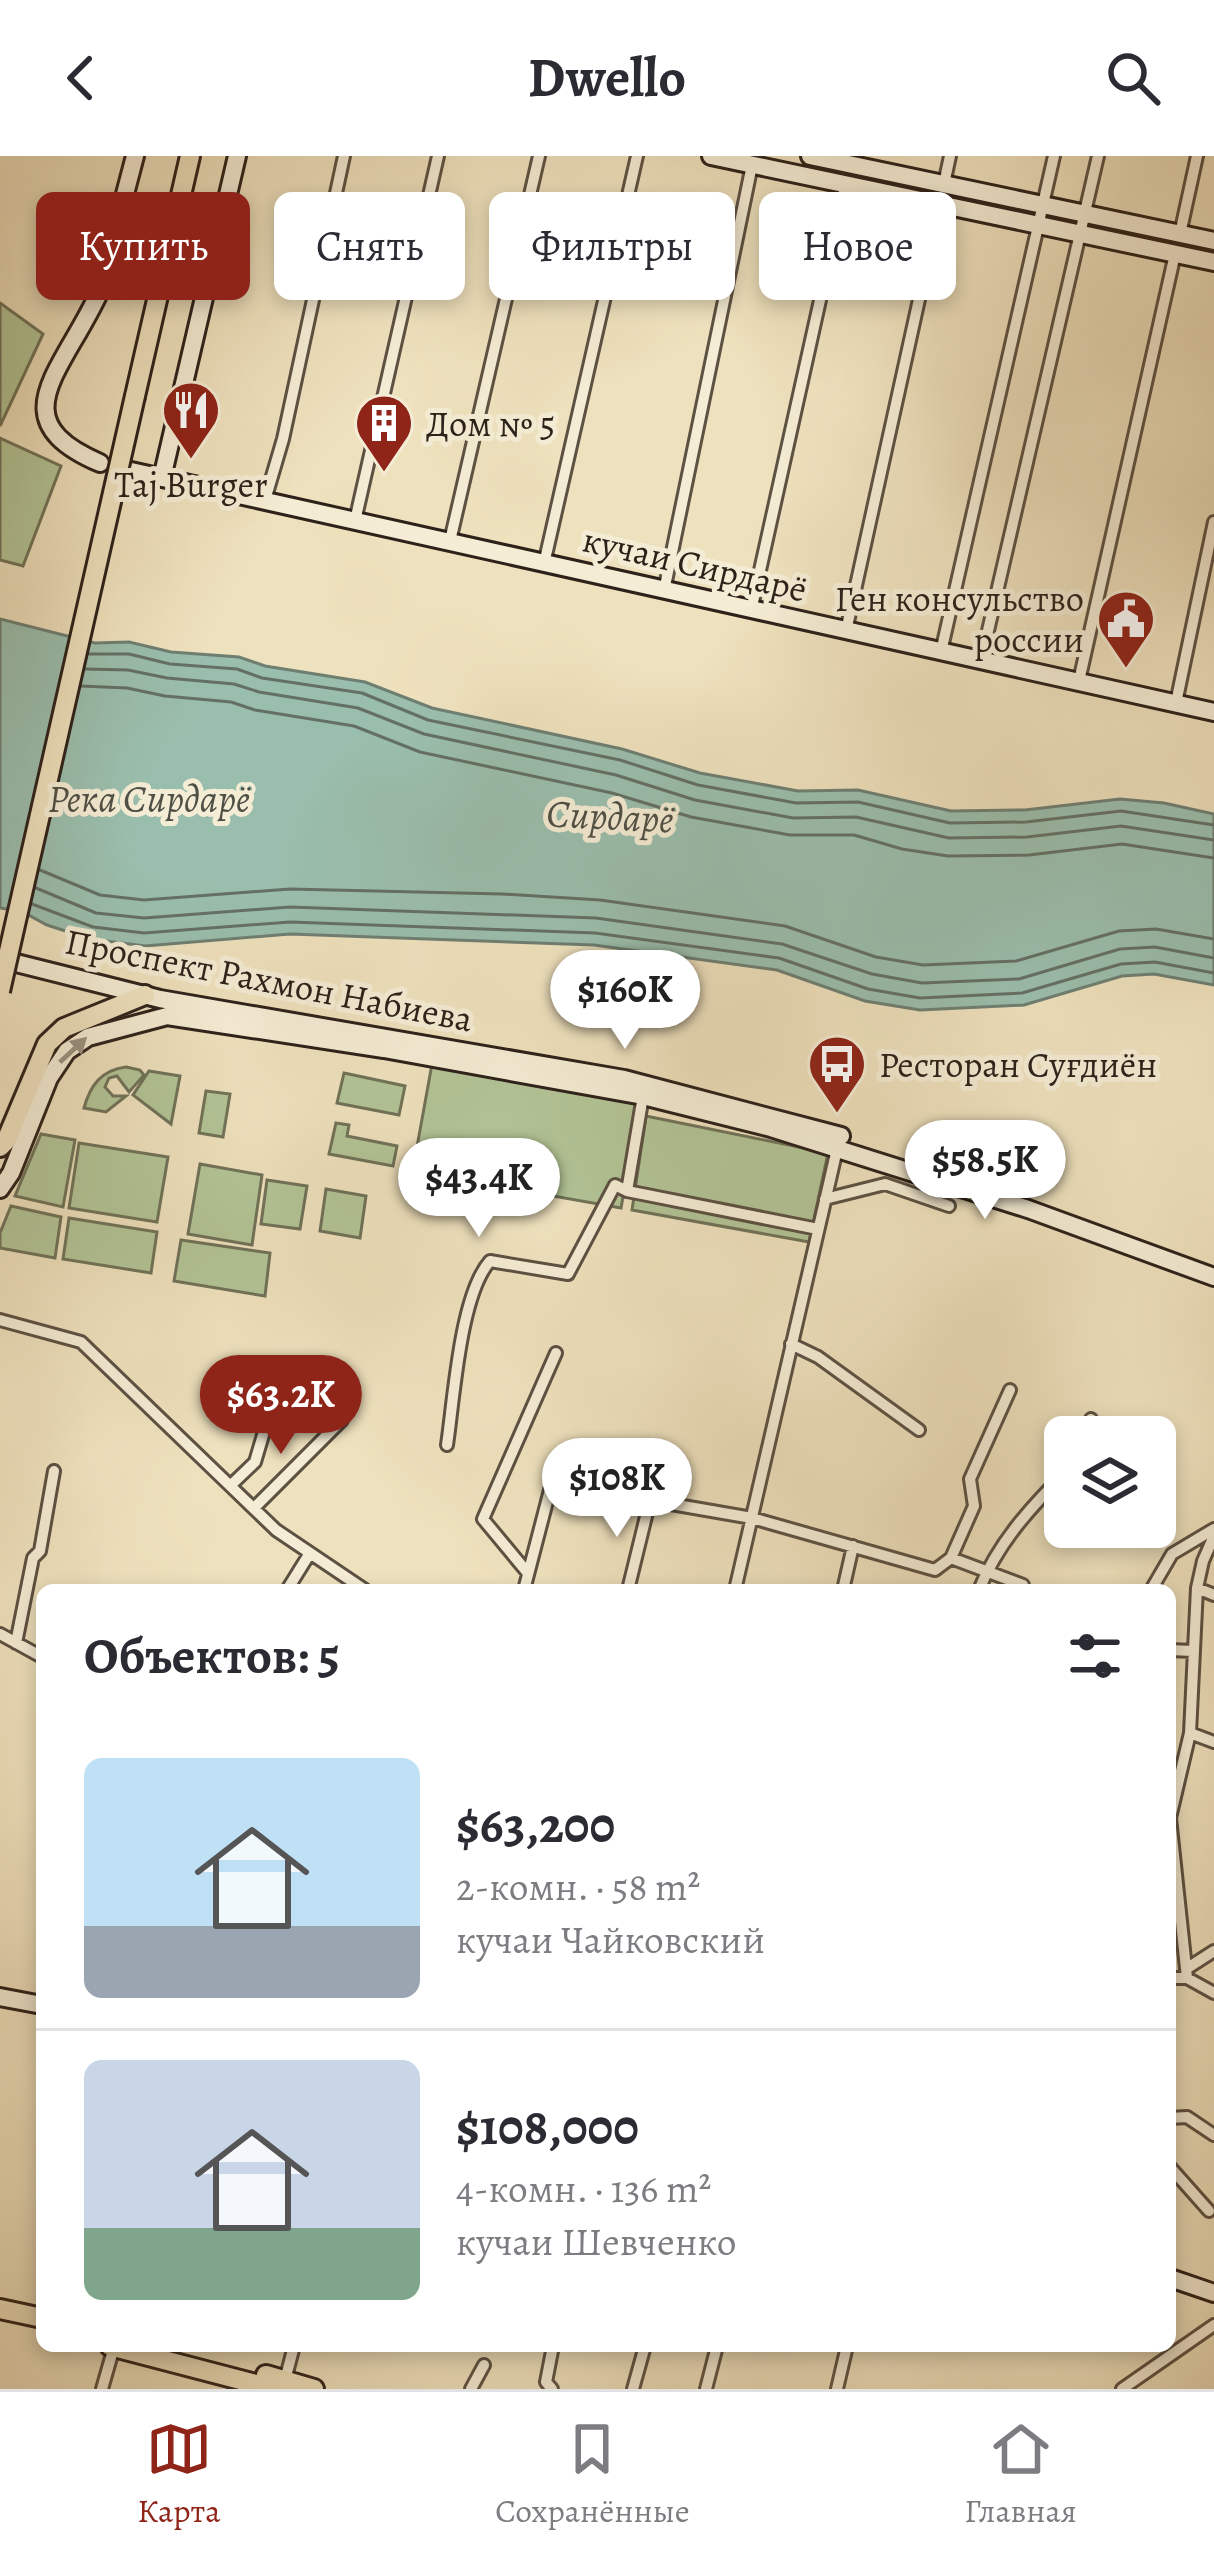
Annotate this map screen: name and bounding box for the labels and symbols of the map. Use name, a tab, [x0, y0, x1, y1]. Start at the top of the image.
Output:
restaurant icon: Taj Burger	[160, 379, 222, 461]
building icon: Дом № 5	[353, 392, 415, 474]
place label: Дом № 5	[426, 399, 555, 448]
place label: Taj Burger	[114, 460, 268, 509]
street label: кучаи Сирдарё	[578, 514, 812, 614]
place label: Ген консульство россии	[835, 574, 1084, 664]
public building icon: Ген консульство россии	[1095, 588, 1157, 670]
water label: Река Сирдарё	[48, 772, 251, 825]
water label: Сирдарё	[545, 786, 676, 846]
street label: Проспект Рахмон Набиева	[61, 916, 477, 1044]
pin: $160K	[541, 950, 709, 1052]
bus stop icon: Ресторан Суғдиён	[806, 1033, 868, 1115]
one-way arrow	[58, 1037, 87, 1064]
place label: Ресторан Суғдиён	[879, 1040, 1157, 1089]
pin: $58.5K	[887, 1120, 1083, 1222]
pin: $43.4K	[381, 1138, 577, 1240]
pin: $63.2K	[183, 1355, 379, 1457]
pin: $108K	[533, 1438, 701, 1540]

